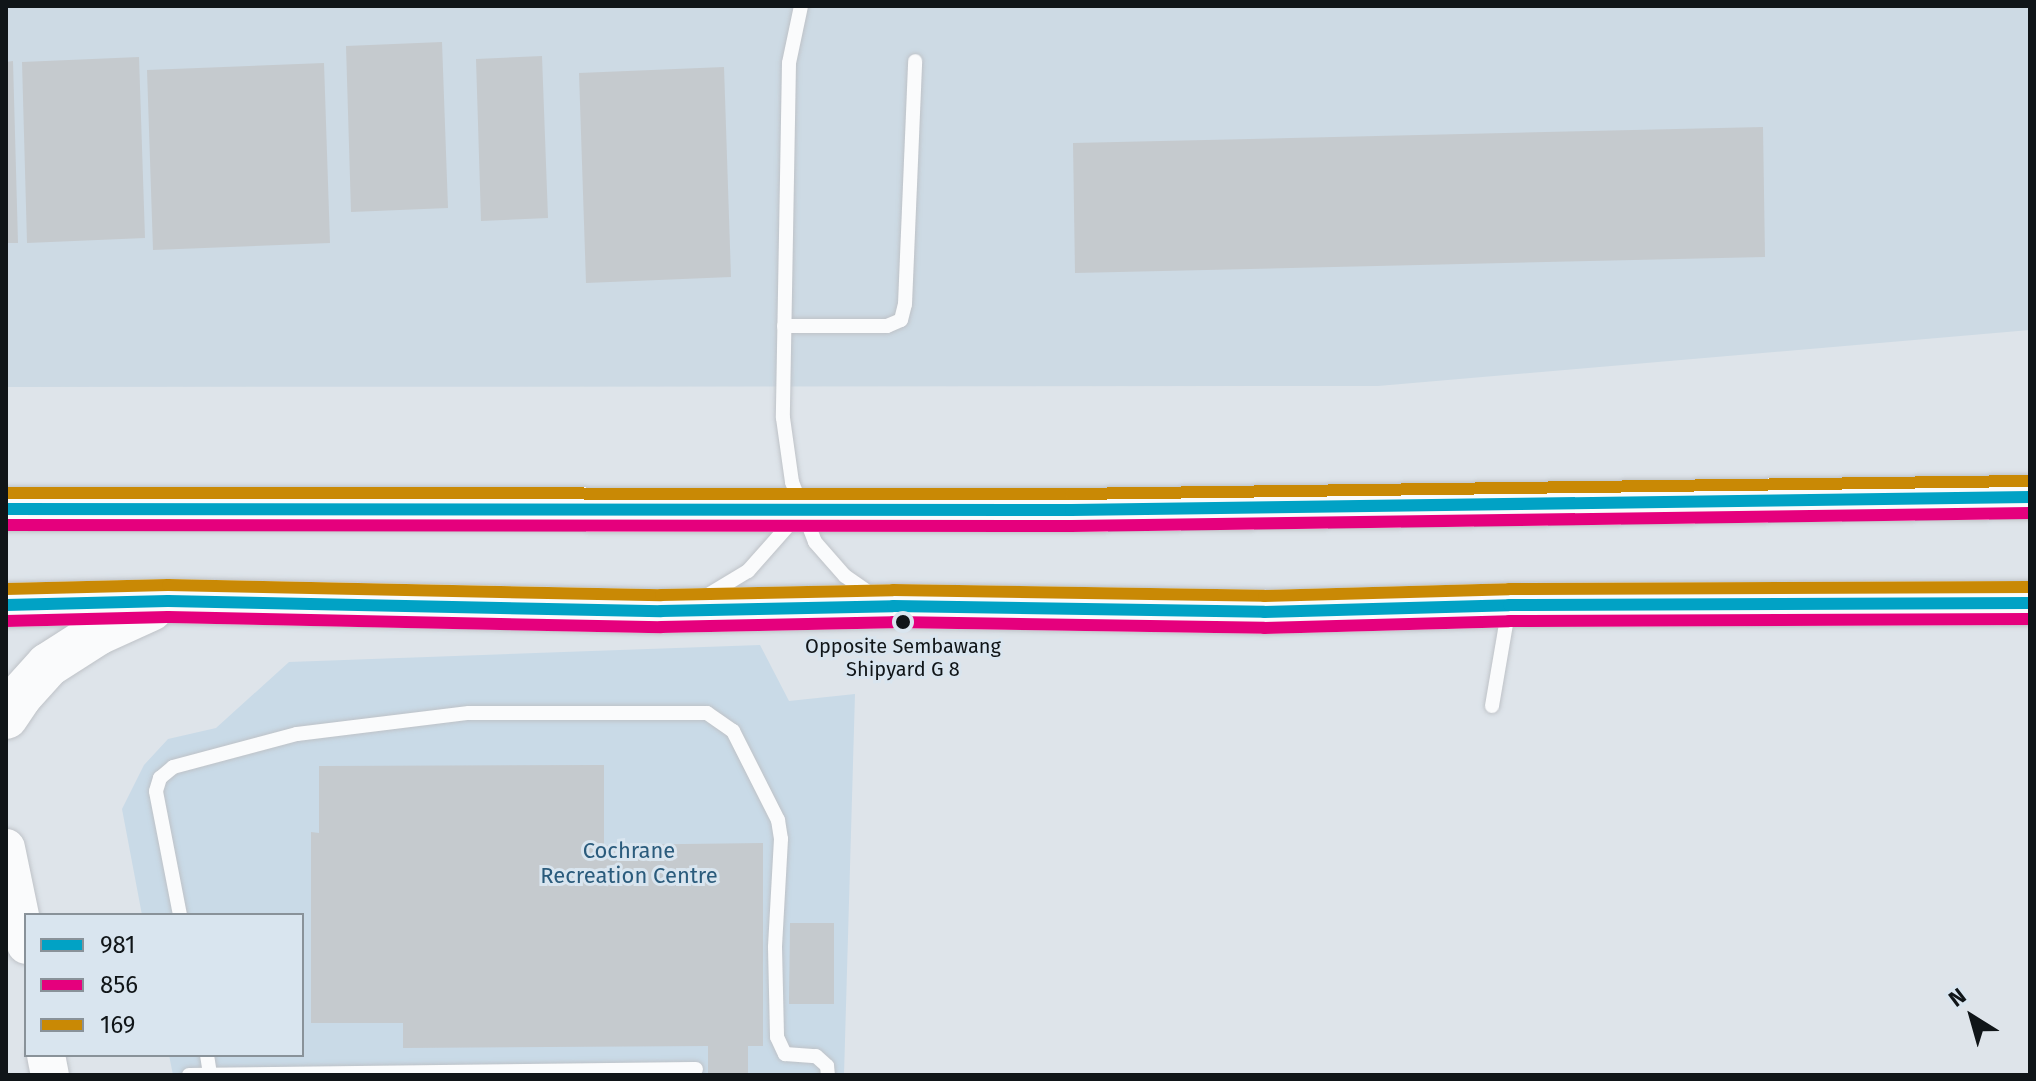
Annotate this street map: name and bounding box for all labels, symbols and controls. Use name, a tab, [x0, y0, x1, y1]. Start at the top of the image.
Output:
marker: Opposite Sembawang Shipyard G 8	[895, 614, 911, 630]
place label: Opposite Sembawang Shipyard G 8	[805, 634, 1001, 681]
park label: Cochrane Recreation Centre	[540, 837, 718, 888]
legend	[24, 913, 304, 1057]
text: 981	[100, 931, 136, 959]
text: 856	[100, 971, 138, 999]
north arrow	[1932, 977, 2012, 1057]
text: N	[1943, 982, 1971, 1013]
text: 169	[100, 1011, 135, 1039]

